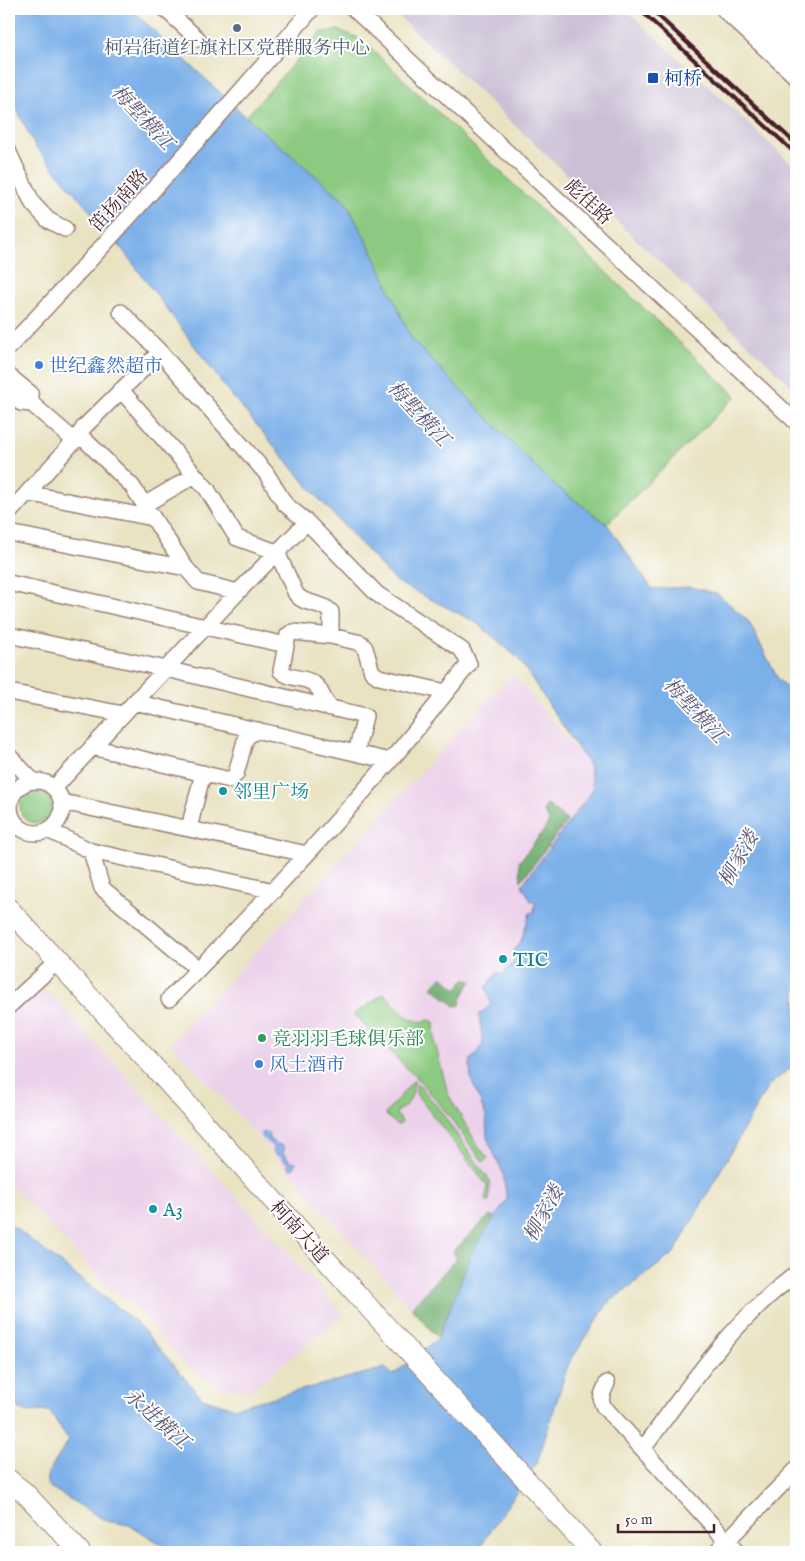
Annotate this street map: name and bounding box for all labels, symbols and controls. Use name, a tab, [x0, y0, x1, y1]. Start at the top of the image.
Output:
marker: 柯岩街道红旗社区党群服务中心	[231, 22, 243, 34]
place label: 柯岩街道红旗社区党群服务中心	[104, 37, 370, 61]
place label: 柯桥	[664, 68, 702, 92]
marker: 柯桥	[646, 71, 660, 85]
water label: 梅墅横江	[105, 80, 180, 158]
street label: 笛扬南路	[85, 165, 154, 238]
street label: 彪佳路	[559, 174, 617, 231]
place label: 世纪鑫然超市	[49, 355, 163, 379]
marker: 世纪鑫然超市	[33, 359, 45, 371]
water label: 梅墅横江	[381, 376, 456, 454]
water label: 梅墅横江	[657, 673, 732, 751]
place label: 邻里广场	[233, 781, 309, 805]
marker: 邻里广场	[217, 785, 229, 797]
water label: 柳家溇	[714, 825, 766, 891]
place label: TIC	[513, 949, 548, 973]
marker: TIC	[497, 953, 509, 965]
place label: 竞羽羽毛球俱乐部	[272, 1028, 424, 1052]
marker: 竞羽羽毛球俱乐部	[256, 1032, 268, 1044]
place label: 风土酒市	[269, 1054, 345, 1078]
marker: 风土酒市	[253, 1058, 265, 1070]
water label: 柳家溇	[519, 1180, 571, 1246]
street label: 柯南大道	[264, 1196, 333, 1269]
place label: A3	[162, 1199, 183, 1223]
marker: A3	[147, 1203, 159, 1215]
water label: 永进横江	[118, 1383, 196, 1457]
scale bar	[618, 1501, 714, 1533]
text: 50 m	[625, 1510, 653, 1529]

